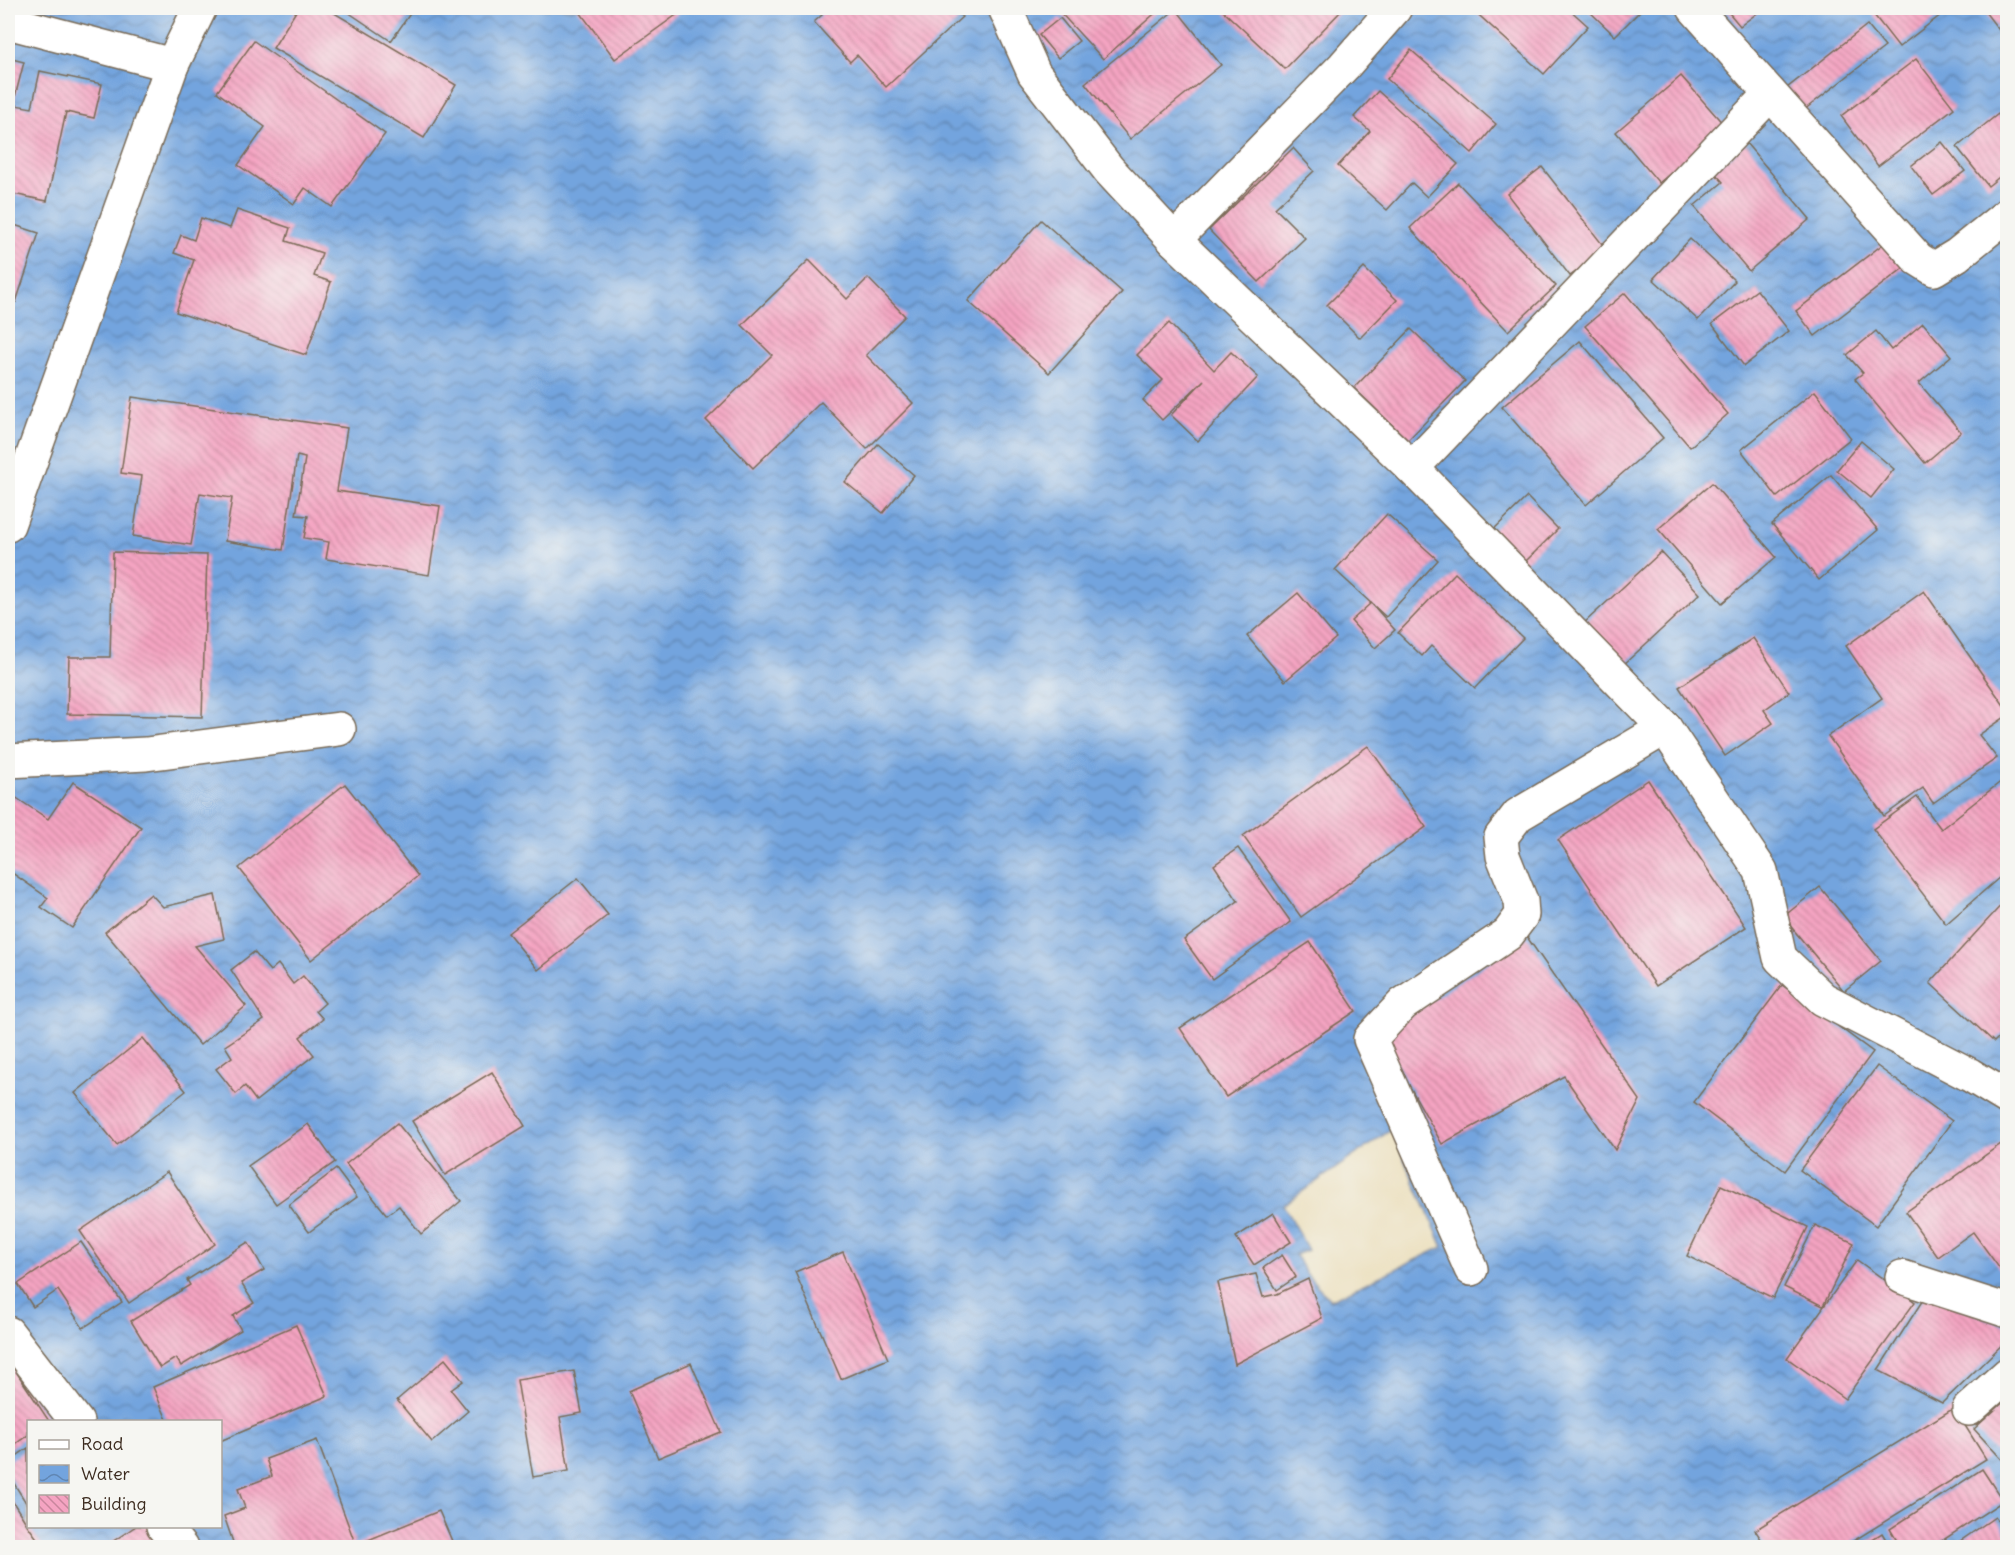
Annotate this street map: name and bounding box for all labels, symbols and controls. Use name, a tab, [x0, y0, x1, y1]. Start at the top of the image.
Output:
legend	[27, 1420, 222, 1528]
text: Road	[81, 1432, 124, 1455]
text: Water	[81, 1462, 131, 1485]
text: Building	[81, 1492, 146, 1515]

